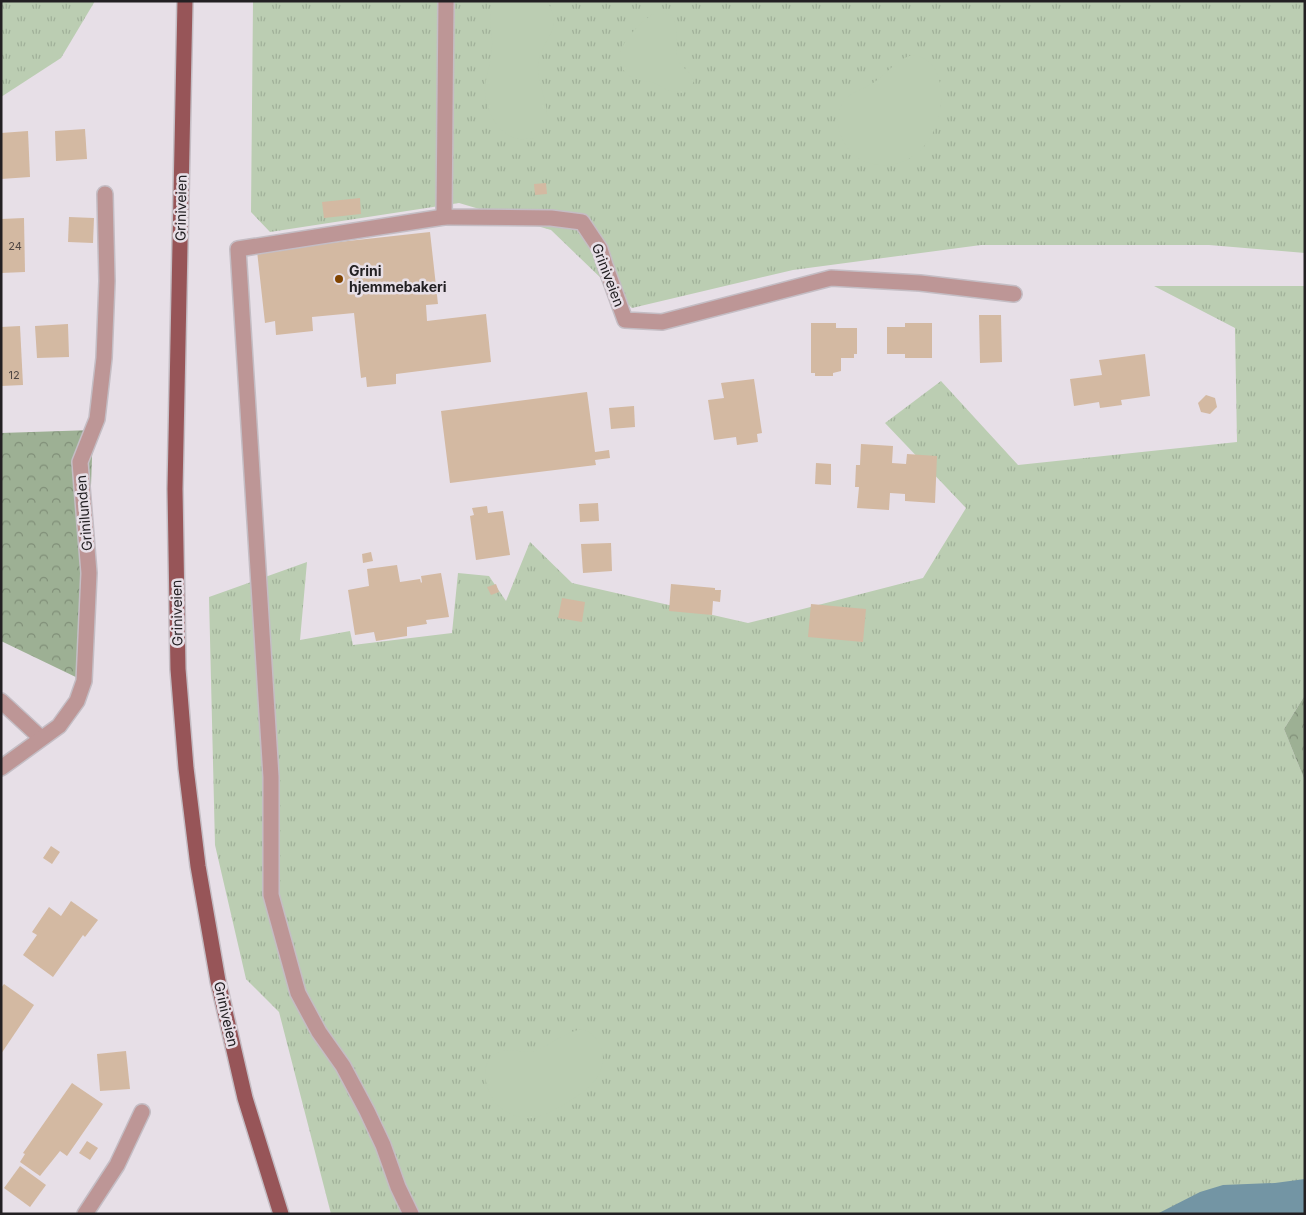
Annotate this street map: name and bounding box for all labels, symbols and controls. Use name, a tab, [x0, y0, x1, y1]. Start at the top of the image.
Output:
street label: Griniveien	[171, 175, 190, 241]
house number: 24	[8, 239, 22, 253]
street label: Griniveien	[589, 241, 628, 309]
place label: Grini hjemmebakeri	[349, 262, 447, 295]
marker: Grini hjemmebakeri	[333, 273, 345, 285]
house number: 12	[8, 368, 20, 382]
street label: Grinilunden	[72, 474, 95, 552]
street label: Griniveien	[167, 580, 186, 646]
street label: Griniveien	[211, 980, 242, 1048]

